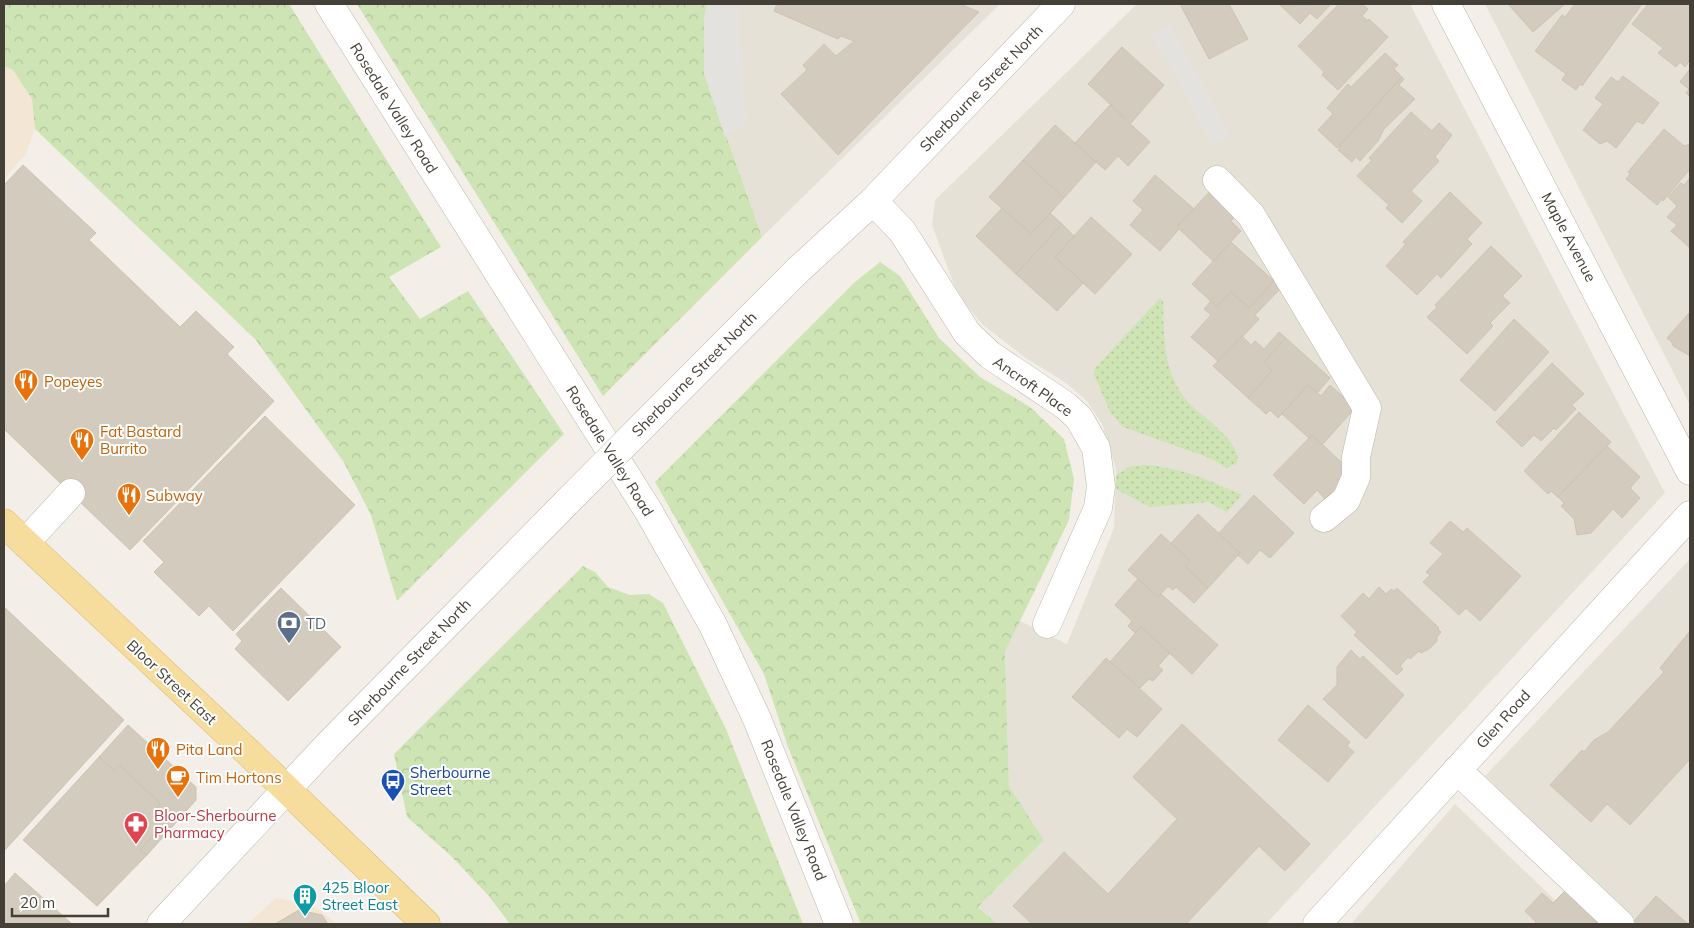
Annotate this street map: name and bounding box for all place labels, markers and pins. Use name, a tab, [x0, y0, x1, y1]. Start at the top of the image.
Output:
restaurant icon: Popeyes	[13, 368, 39, 402]
place label: Popeyes	[44, 372, 103, 391]
place label: Fat Bastard Burrito	[100, 422, 181, 458]
restaurant icon: Fat Bastard Burrito	[69, 427, 95, 461]
restaurant icon: Subway	[116, 482, 142, 516]
place label: Subway	[146, 486, 203, 505]
bank icon: TD	[276, 610, 302, 644]
place label: TD	[306, 614, 326, 633]
restaurant icon: Pita Land	[145, 736, 171, 770]
place label: Pita Land	[176, 740, 242, 759]
place label: Sherbourne Street	[410, 763, 490, 799]
cafe icon: Tim Hortons	[165, 764, 191, 798]
place label: Tim Hortons	[196, 768, 282, 787]
bus stop icon: Sherbourne Street	[380, 768, 406, 802]
place label: Bloor-Sherbourne Pharmacy	[154, 806, 276, 842]
pharmacy icon: Bloor-Sherbourne Pharmacy	[123, 811, 149, 845]
place label: 425 Bloor Street East	[322, 878, 398, 914]
building icon: 425 Bloor Street East	[292, 883, 318, 917]

